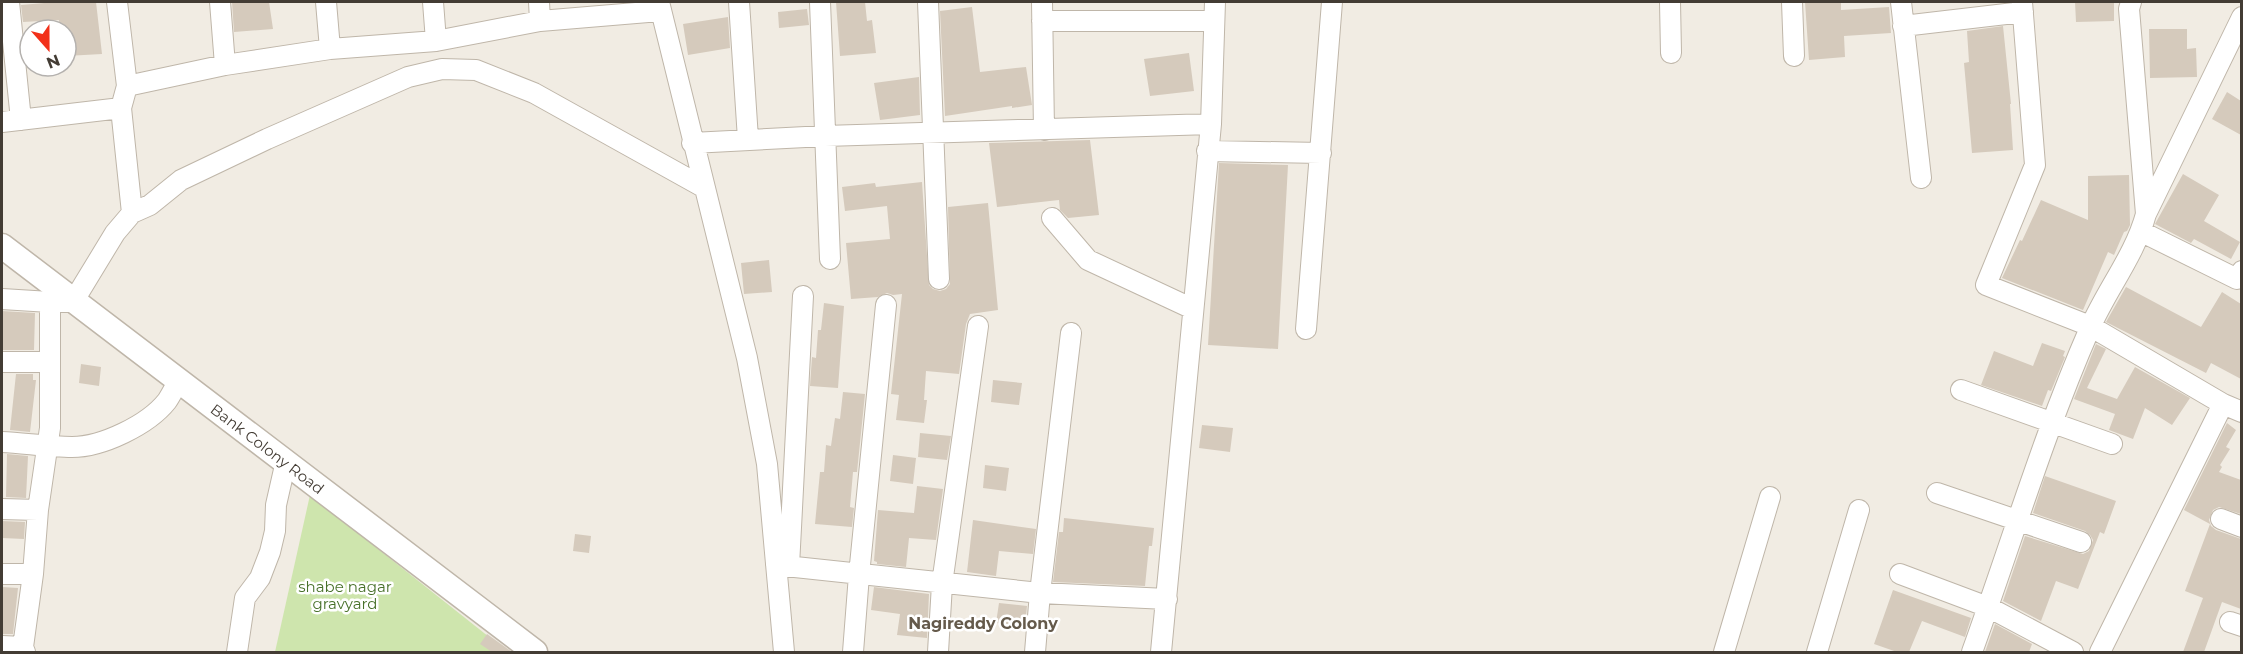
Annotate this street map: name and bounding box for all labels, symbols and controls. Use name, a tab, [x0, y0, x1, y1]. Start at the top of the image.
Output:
north arrow	[18, 18, 78, 78]
text: N	[44, 50, 63, 73]
street label: Bank Colony Road	[207, 399, 328, 498]
park label: shabe nagar gravyard	[298, 577, 392, 613]
district label: Nagireddy Colony	[908, 614, 1058, 633]

